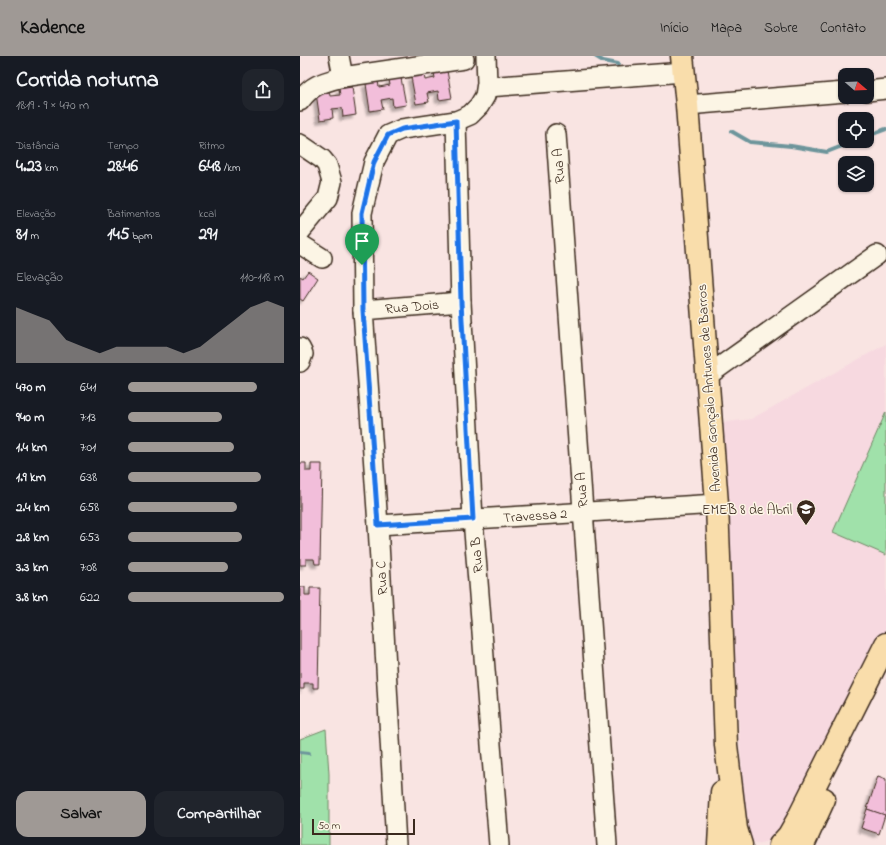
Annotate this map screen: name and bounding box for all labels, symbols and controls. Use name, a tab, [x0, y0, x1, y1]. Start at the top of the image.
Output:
text: Kadence	[20, 15, 85, 42]
text: Início	[660, 18, 689, 39]
text: Mapa	[711, 18, 742, 39]
text: Sobre	[764, 18, 798, 39]
text: Contato	[820, 18, 866, 39]
text: Corrida noturna	[16, 65, 159, 97]
north arrow	[838, 68, 874, 104]
map controls	[838, 68, 874, 192]
button: share	[242, 69, 284, 111]
text: 18:19 · 9 × 470 m	[16, 96, 89, 115]
button: locate	[838, 112, 874, 148]
text: Distância	[16, 138, 60, 154]
text: Tempo	[107, 138, 139, 154]
text: Ritmo	[199, 138, 225, 154]
street label: Rua A	[548, 148, 571, 184]
text: 4.23	[16, 154, 42, 179]
text: 28:46	[107, 154, 138, 179]
text: 6:48	[199, 154, 221, 179]
button: layers	[838, 156, 874, 192]
text: km	[42, 160, 58, 176]
text: /km	[221, 160, 240, 176]
text: Elevação	[16, 206, 56, 222]
text: Batimentos	[107, 206, 160, 222]
text: kcal	[199, 206, 216, 222]
text: 81	[16, 222, 28, 247]
text: 145	[107, 222, 129, 247]
text: 291	[199, 222, 218, 247]
pin	[345, 224, 379, 265]
text: m	[28, 228, 39, 244]
text: bpm	[129, 228, 153, 244]
icon: arrive	[351, 230, 373, 252]
text: Elevação	[16, 268, 63, 287]
text: 110–118 m	[240, 268, 284, 287]
street label: Avenida Gonçalo Antunes de Barros	[692, 283, 727, 493]
street label: Rua Dois	[384, 295, 440, 320]
text: 470 m	[16, 378, 46, 397]
text: 6:41	[80, 378, 96, 397]
text: 940 m	[16, 408, 44, 427]
text: 7:13	[80, 408, 96, 427]
text: 1.4 km	[16, 438, 47, 457]
text: 7:01	[80, 438, 96, 457]
text: 1.9 km	[16, 468, 46, 487]
text: 6:38	[80, 468, 97, 487]
street label: Rua A	[571, 472, 594, 508]
text: 2.4 km	[16, 498, 50, 517]
text: 6:58	[80, 498, 99, 517]
school or university icon: EMEB 8 de Abril	[795, 498, 817, 526]
place label: EMEB 8 de Abril	[702, 500, 792, 521]
street label: Travessa 2	[502, 504, 568, 529]
text: 2.8 km	[16, 528, 49, 547]
text: 6:53	[80, 528, 100, 547]
street label: Rua B	[465, 536, 490, 574]
text: 3.3 km	[16, 558, 48, 577]
text: 7:08	[80, 558, 97, 577]
street label: Rua C	[371, 560, 394, 596]
text: 3.8 km	[16, 588, 48, 607]
text: 6:22	[80, 588, 100, 607]
button: Salvar	[16, 791, 146, 837]
button: Compartilhar	[154, 791, 284, 837]
scale bar	[312, 817, 415, 836]
text: 50 m	[318, 818, 340, 834]

